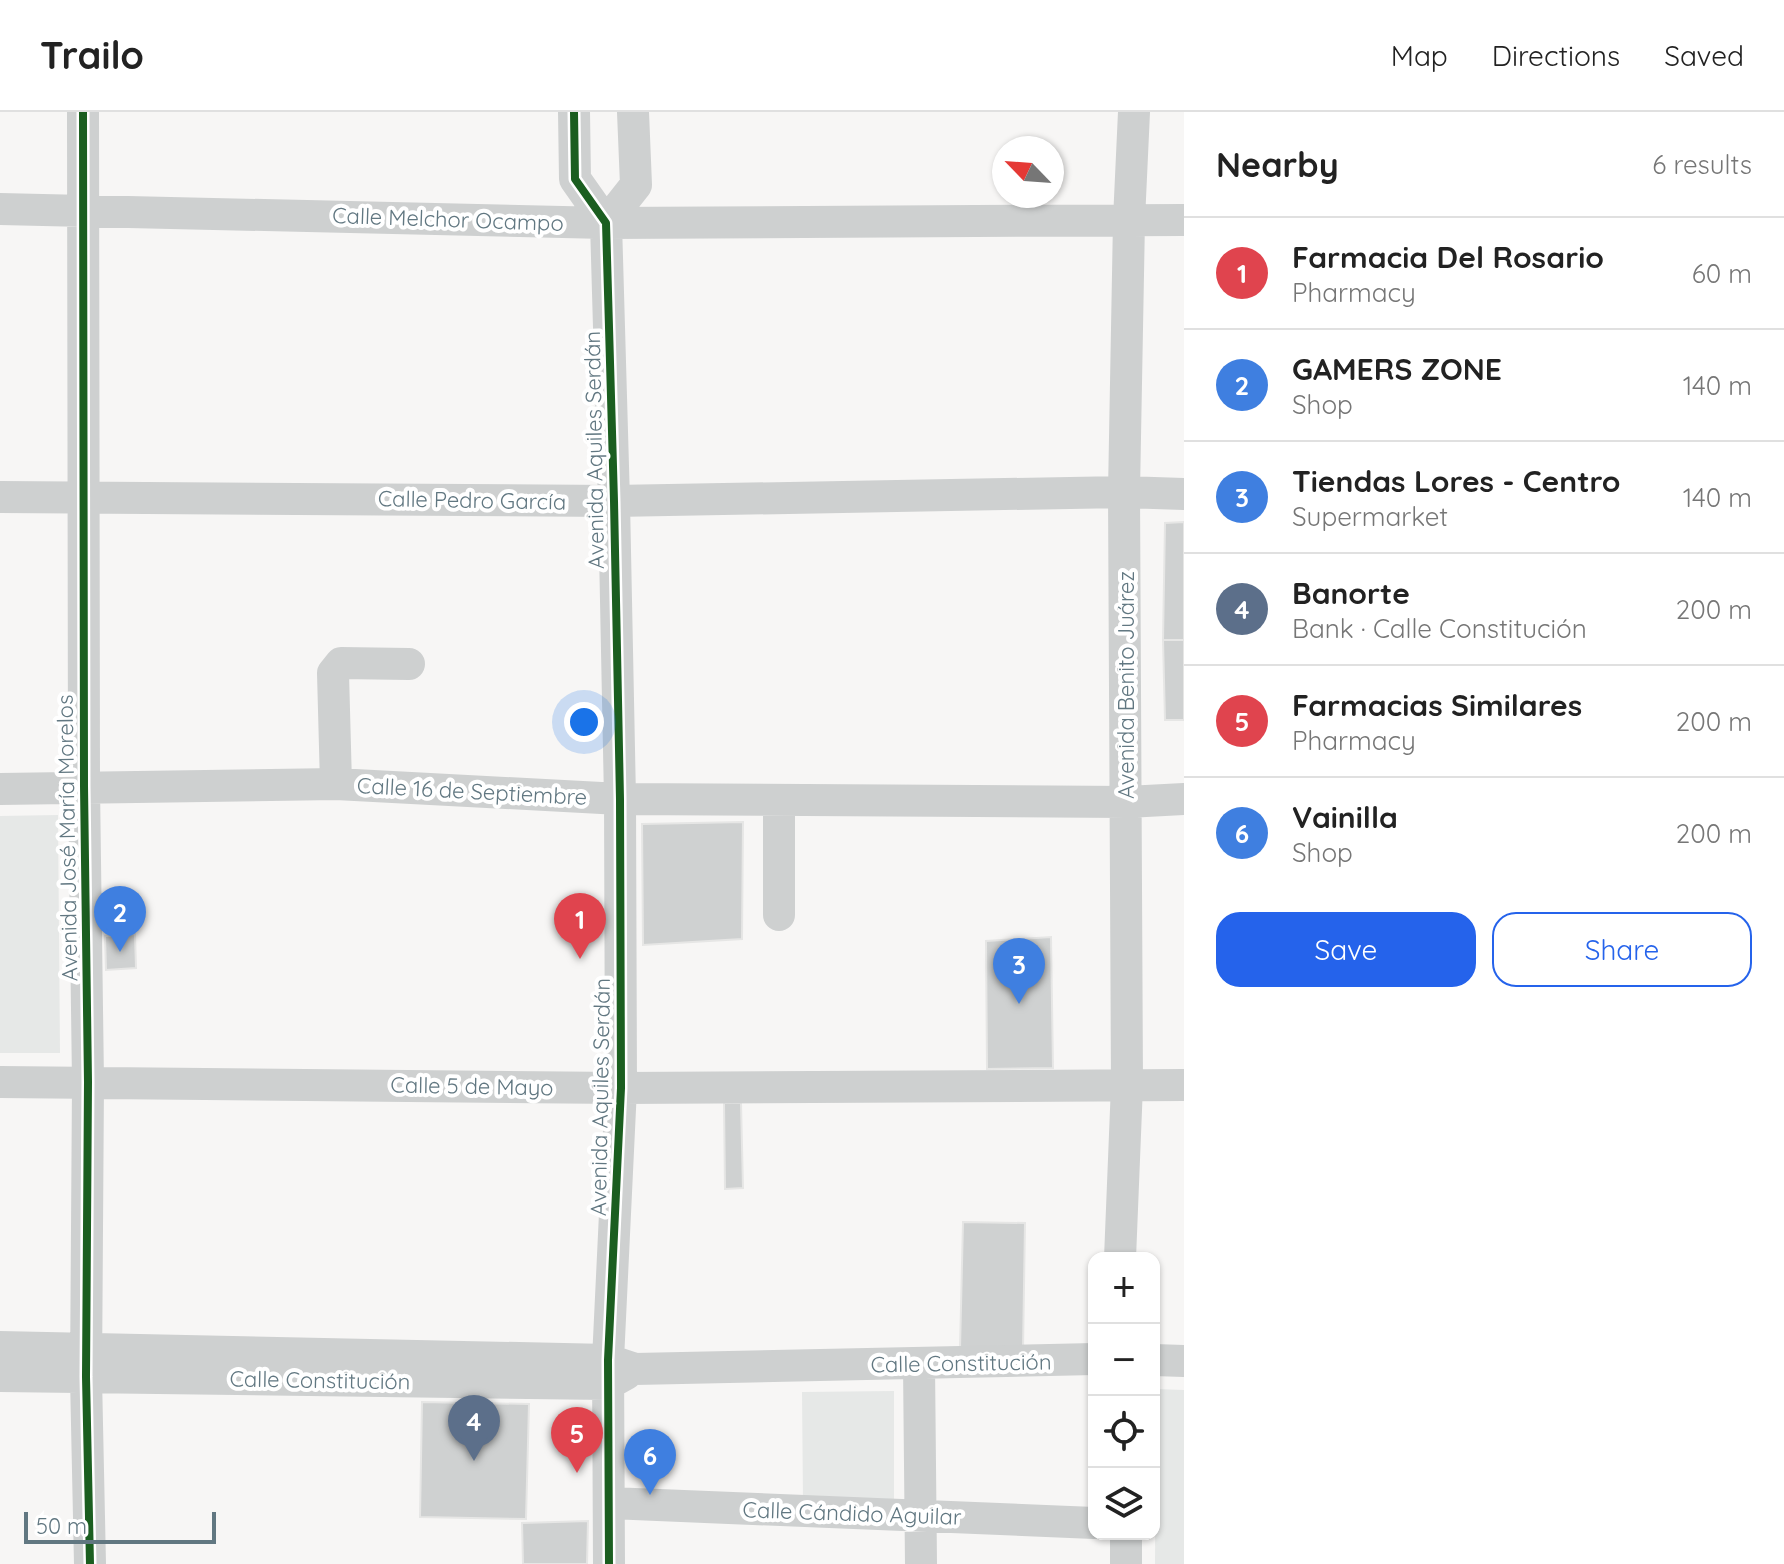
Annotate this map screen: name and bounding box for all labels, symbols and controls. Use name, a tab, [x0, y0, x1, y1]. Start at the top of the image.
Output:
text: Trailo	[40, 31, 144, 79]
text: Map	[1391, 38, 1448, 73]
text: Directions	[1492, 38, 1620, 73]
text: Saved	[1664, 38, 1744, 73]
north arrow	[992, 136, 1064, 208]
text: Nearby	[1216, 143, 1339, 186]
text: 6 results	[1652, 148, 1752, 181]
street label: Calle Melchor Ocampo	[332, 201, 564, 237]
text: Farmacia Del Rosario	[1292, 238, 1604, 276]
text: 1	[1237, 257, 1247, 290]
text: 60 m	[1692, 257, 1752, 290]
text: Pharmacy	[1292, 276, 1416, 309]
street label: Avenida Aquiles Serdán	[578, 331, 610, 569]
text: GAMERS ZONE	[1292, 350, 1502, 388]
text: 2	[1235, 369, 1249, 402]
text: 140 m	[1683, 369, 1752, 402]
text: Shop	[1292, 388, 1353, 421]
text: Tiendas Lores - Centro	[1292, 462, 1621, 500]
text: 3	[1235, 481, 1249, 514]
text: 140 m	[1683, 481, 1752, 514]
street label: Calle Pedro García	[378, 484, 566, 516]
text: Supermarket	[1292, 500, 1448, 533]
street label: Avenida Benito Juárez	[1112, 571, 1140, 799]
text: Banorte	[1292, 574, 1410, 612]
text: 4	[1234, 593, 1250, 626]
text: 200 m	[1676, 593, 1752, 626]
text: Bank · Calle Constitución	[1292, 612, 1587, 645]
text: Farmacias Similares	[1292, 686, 1582, 724]
street label: Avenida José María Morelos	[51, 694, 83, 982]
your location	[564, 702, 604, 742]
text: 5	[1235, 705, 1249, 738]
text: 200 m	[1676, 705, 1752, 738]
text: Pharmacy	[1292, 724, 1416, 757]
street label: Calle 16 de Septiembre	[356, 771, 588, 811]
text: Vainilla	[1292, 798, 1398, 836]
text: 6	[1235, 817, 1249, 850]
text: 200 m	[1676, 817, 1752, 850]
text: Shop	[1292, 836, 1353, 869]
pin: 2	[94, 886, 146, 952]
pin: 1	[554, 893, 606, 959]
button: Save	[1216, 912, 1476, 987]
button: Share	[1492, 912, 1752, 987]
pin: 3	[993, 938, 1045, 1004]
street label: Avenida Aquiles Serdán	[584, 978, 616, 1216]
street label: Calle 5 de Mayo	[390, 1071, 554, 1101]
map controls	[1088, 1252, 1160, 1540]
button: +	[1088, 1252, 1160, 1324]
button: −	[1088, 1324, 1160, 1396]
street label: Calle Constitución	[870, 1347, 1052, 1379]
street label: Calle Constitución	[229, 1364, 411, 1396]
pin: 4	[448, 1395, 500, 1461]
button: locate	[1088, 1396, 1160, 1468]
pin: 5	[551, 1407, 603, 1473]
pin: 6	[624, 1429, 676, 1495]
button: layers	[1088, 1468, 1160, 1540]
street label: Calle Cándido Aguilar	[742, 1495, 962, 1531]
scale bar	[24, 1508, 216, 1544]
text: 50 m	[36, 1512, 87, 1540]

